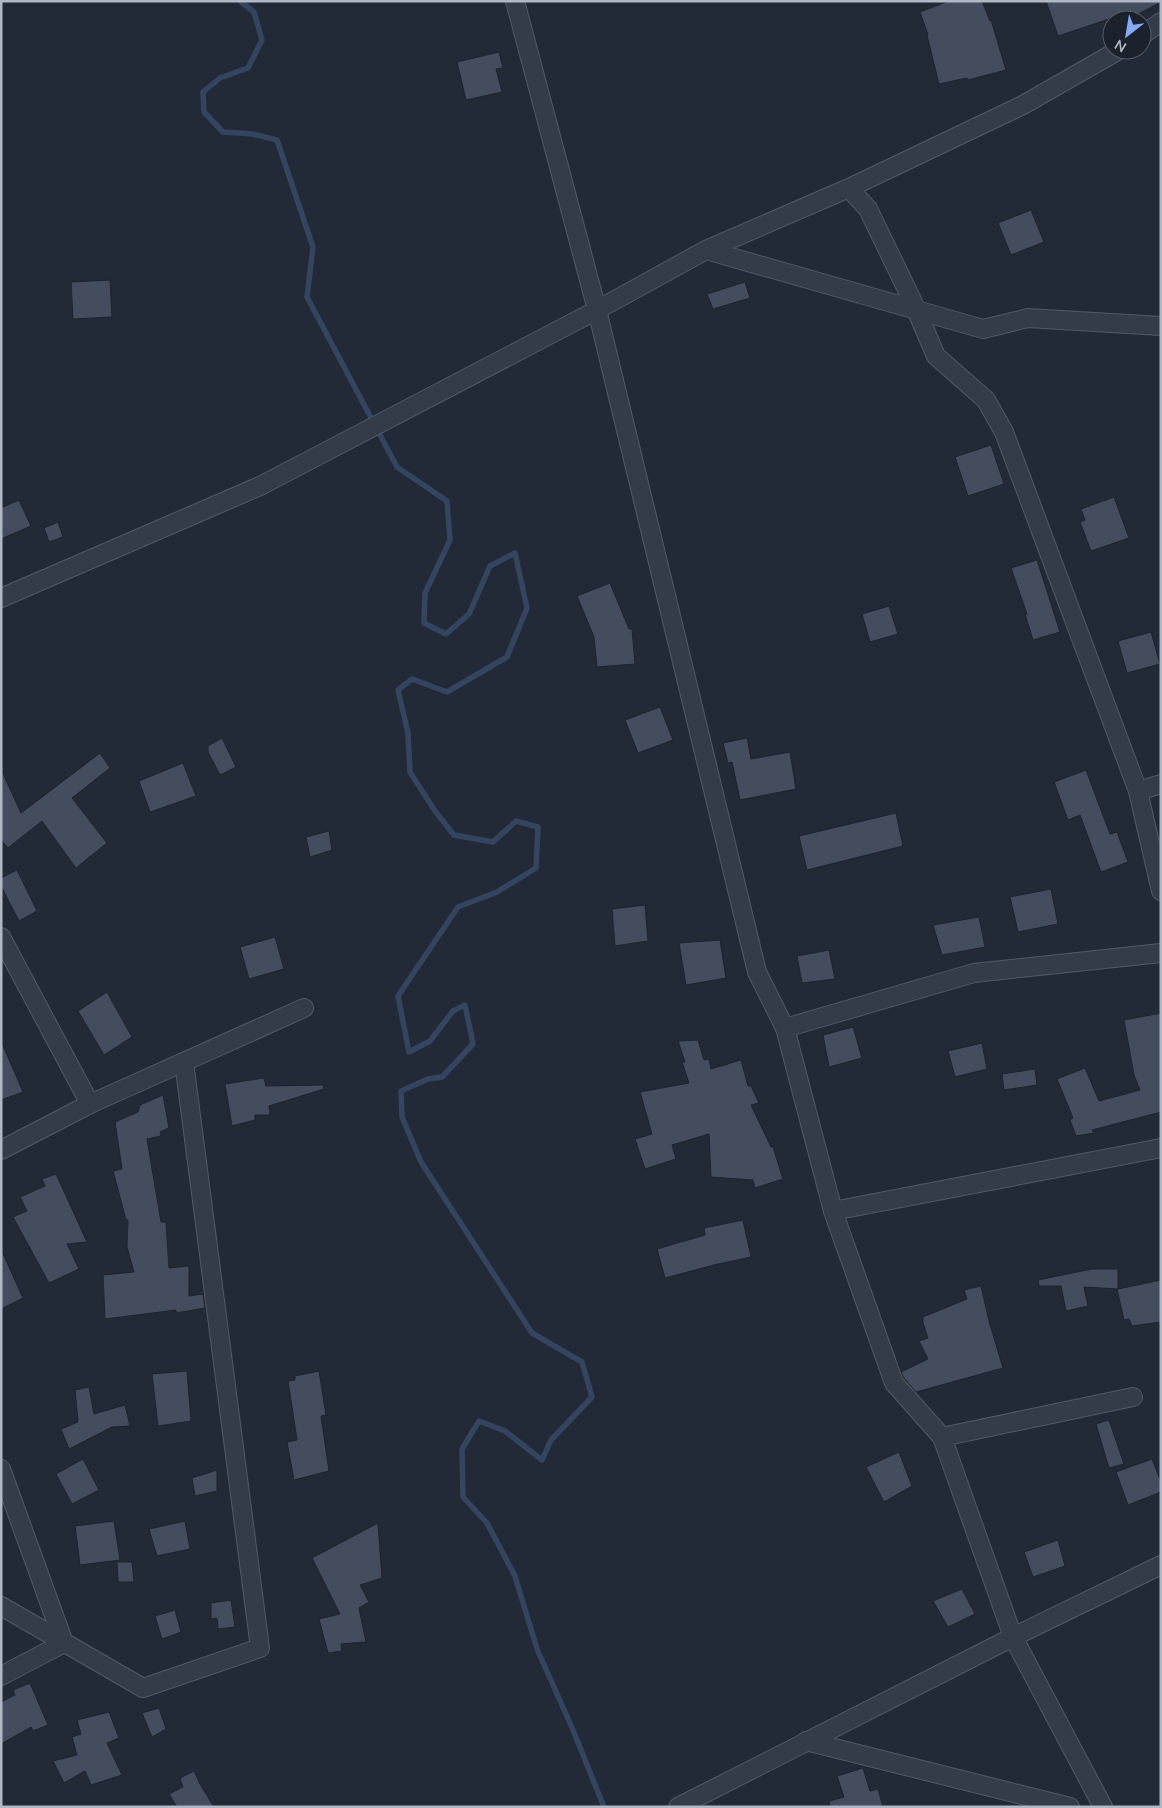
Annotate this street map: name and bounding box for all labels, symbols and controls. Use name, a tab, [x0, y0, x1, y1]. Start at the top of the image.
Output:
north arrow	[1102, 10, 1152, 60]
text: N	[1111, 36, 1129, 57]

